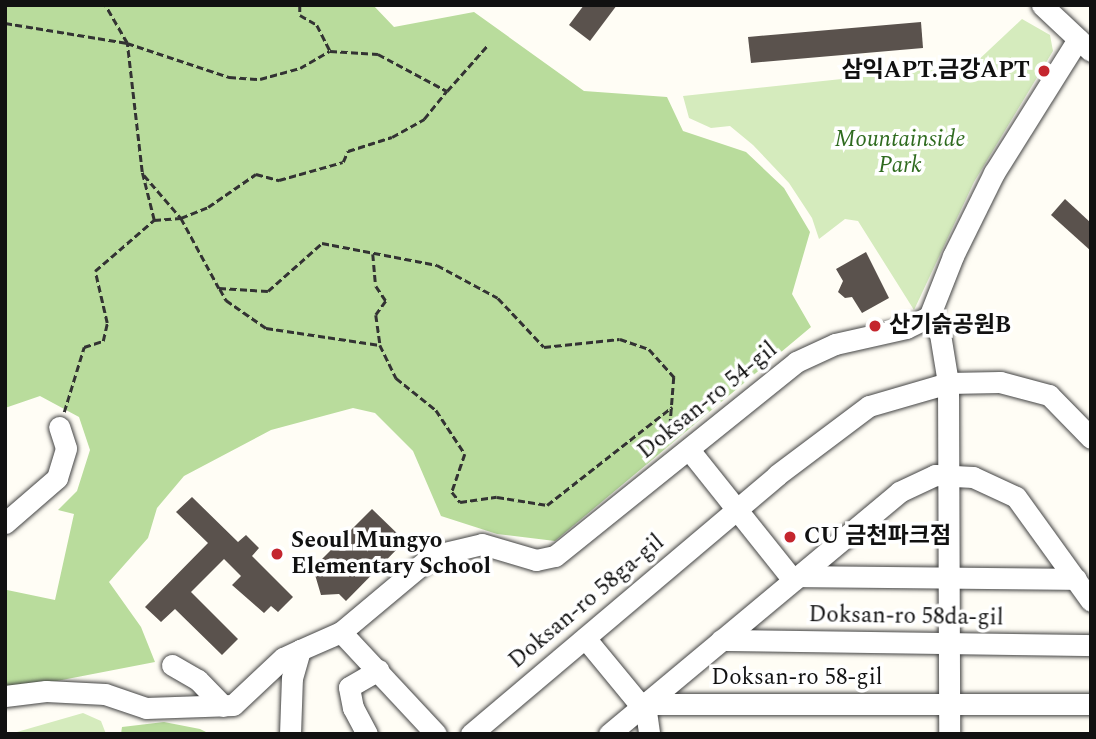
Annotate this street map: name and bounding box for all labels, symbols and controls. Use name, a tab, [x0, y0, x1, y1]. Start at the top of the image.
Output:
place label: 삼익APT.금강APT	[841, 57, 1030, 85]
marker: 삼익APT.금강APT	[1036, 63, 1052, 79]
park label: Mountainside Park	[835, 126, 965, 180]
place label: 산기슭공원B	[889, 312, 1011, 340]
marker: 산기슭공원B	[867, 318, 883, 334]
street label: Doksan-ro 54-gil	[633, 336, 783, 466]
place label: CU 금천파크점	[804, 523, 951, 551]
place label: Seoul Mungyo Elementary School	[291, 527, 491, 581]
street label: Doksan-ro 58ga-gil	[504, 529, 670, 675]
marker: CU 금천파크점	[782, 529, 798, 545]
marker: Seoul Mungyo Elementary School	[269, 546, 285, 562]
street label: Doksan-ro 58da-gil	[808, 602, 1004, 632]
street label: Doksan-ro 58-gil	[711, 664, 883, 692]

